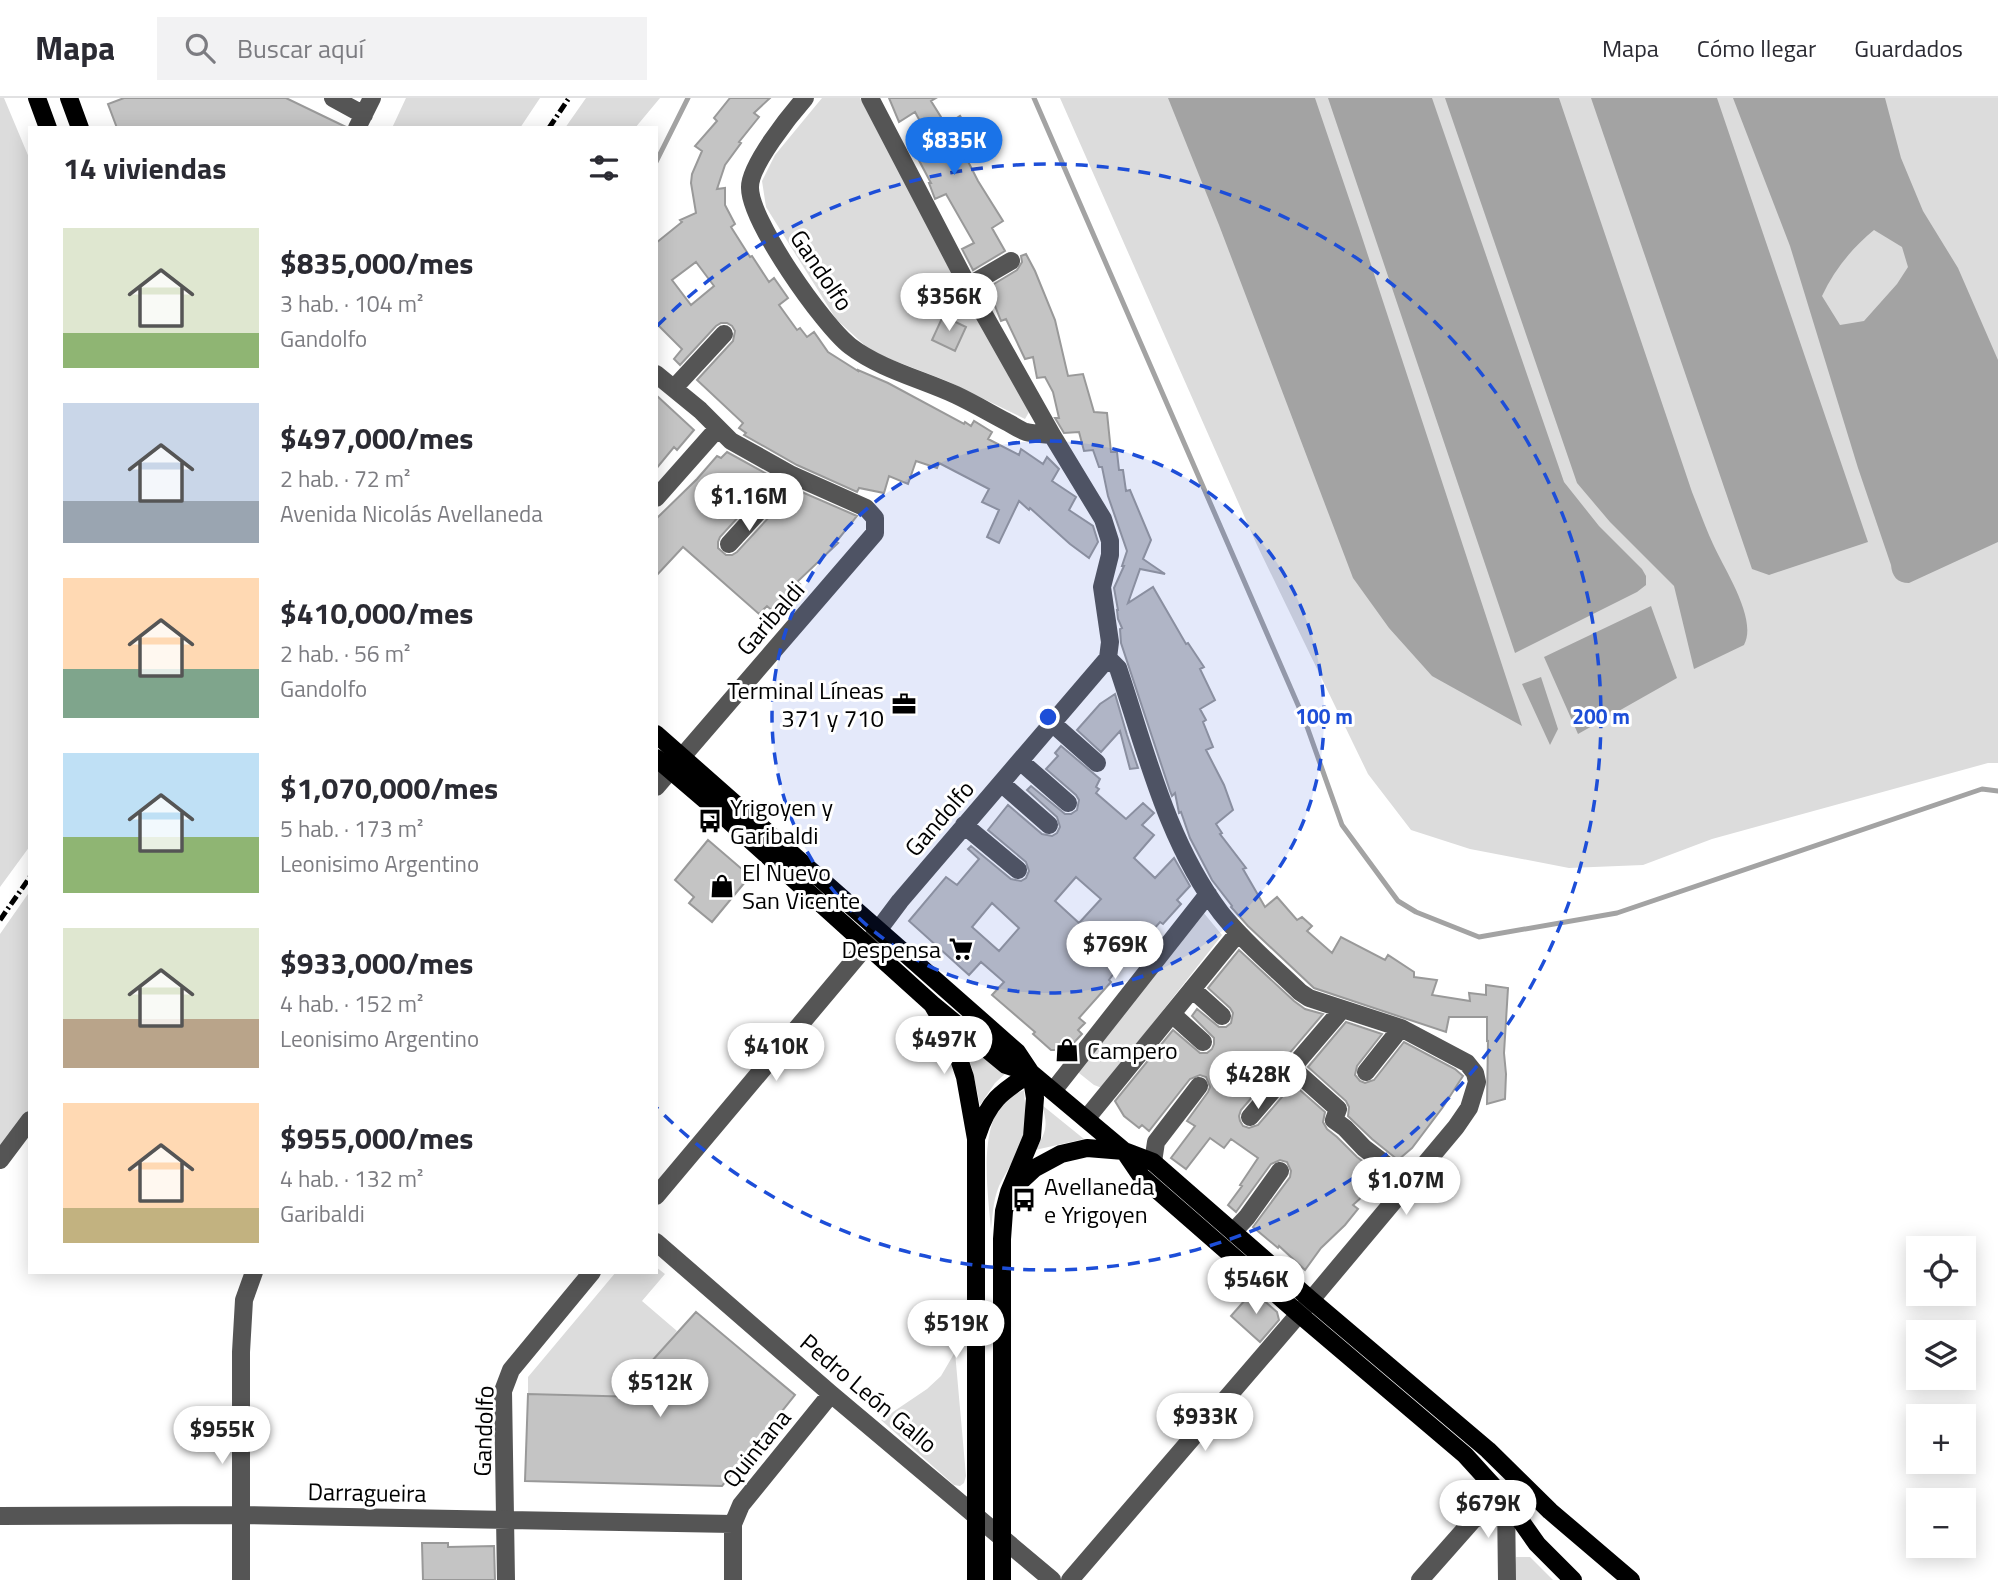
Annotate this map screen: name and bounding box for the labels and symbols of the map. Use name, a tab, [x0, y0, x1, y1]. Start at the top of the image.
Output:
pin: $835K	[905, 118, 1003, 177]
street label: Gandolfo	[782, 222, 862, 318]
pin: $356K	[900, 274, 998, 333]
pin: $1.16M	[692, 474, 806, 533]
street label: Garibaldi	[727, 573, 813, 663]
place label: Terminal Líneas 371 y 710	[727, 672, 884, 736]
office icon: Terminal Líneas 371 y 710	[890, 690, 918, 718]
text: 100 m	[1295, 700, 1353, 732]
text: 200 m	[1572, 700, 1630, 732]
centre of rings	[1036, 705, 1060, 729]
street label: Gandolfo	[896, 772, 982, 864]
place label: Yrigoyen y Garibaldi	[730, 789, 833, 853]
bus stop icon: Yrigoyen y Garibaldi	[696, 807, 724, 835]
place label: El Nuevo San Vicente	[742, 854, 860, 918]
shop icon: El Nuevo San Vicente	[708, 872, 736, 900]
pin: $769K	[1066, 922, 1164, 981]
place label: Despensa	[841, 931, 941, 967]
supermarket icon: Despensa	[947, 935, 975, 963]
pin: $497K	[895, 1016, 993, 1076]
pin: $410K	[727, 1024, 825, 1083]
place label: Campero	[1087, 1032, 1178, 1068]
shop icon: Campero	[1053, 1036, 1081, 1064]
pin: $428K	[1209, 1052, 1307, 1111]
pin: $1.07M	[1349, 1158, 1463, 1217]
place label: Avellaneda e Yrigoyen	[1044, 1168, 1154, 1232]
bus stop icon: Avellaneda e Yrigoyen	[1010, 1186, 1038, 1214]
pin: $546K	[1207, 1256, 1305, 1316]
pin: $519K	[907, 1300, 1005, 1360]
street label: Pedro León Gallo	[792, 1325, 946, 1461]
pin: $512K	[611, 1360, 709, 1419]
street label: Gandolfo	[463, 1385, 503, 1477]
pin: $933K	[1156, 1394, 1254, 1453]
street label: Quintana	[713, 1401, 799, 1495]
pin: $955K	[173, 1406, 271, 1466]
street label: Darragueira	[307, 1473, 427, 1511]
pin: $679K	[1439, 1480, 1537, 1540]

